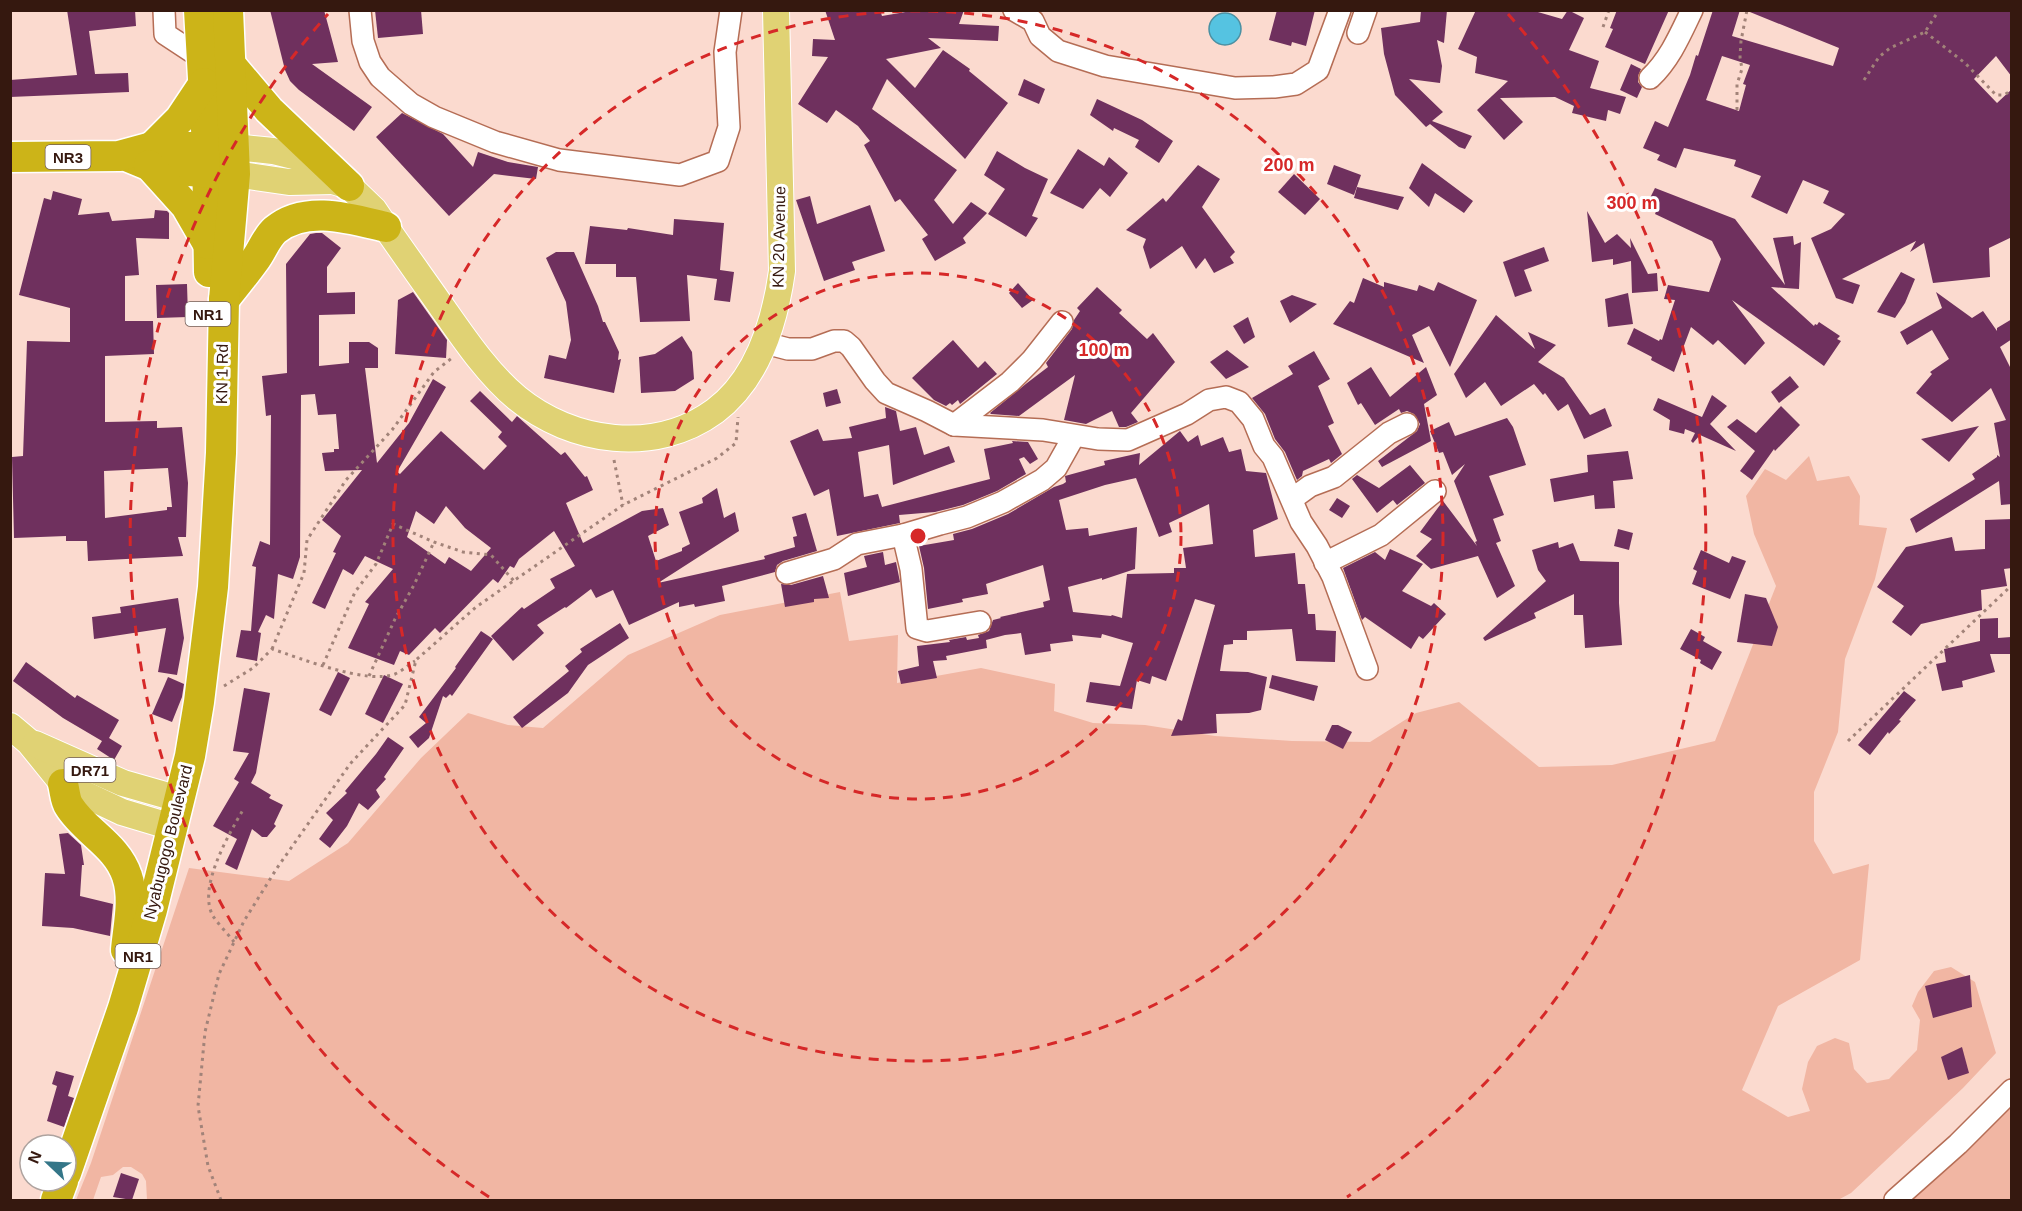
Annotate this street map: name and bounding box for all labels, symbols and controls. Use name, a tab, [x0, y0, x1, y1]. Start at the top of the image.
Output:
road number: NR3	[46, 145, 90, 169]
text: 200 m	[1263, 155, 1315, 175]
street label: KN 20 Avenue	[770, 186, 788, 288]
text: 300 m	[1606, 193, 1658, 213]
road number: NR1	[186, 302, 230, 326]
text: 100 m	[1078, 340, 1130, 360]
street label: KN 1 Rd	[213, 344, 231, 404]
centre of rings	[908, 526, 928, 546]
road number: DR71	[64, 758, 116, 782]
street label: Nyabugogo Boulevard	[141, 763, 195, 921]
road number: NR1	[116, 944, 160, 968]
north arrow	[18, 1133, 78, 1193]
text: N	[25, 1149, 45, 1166]

